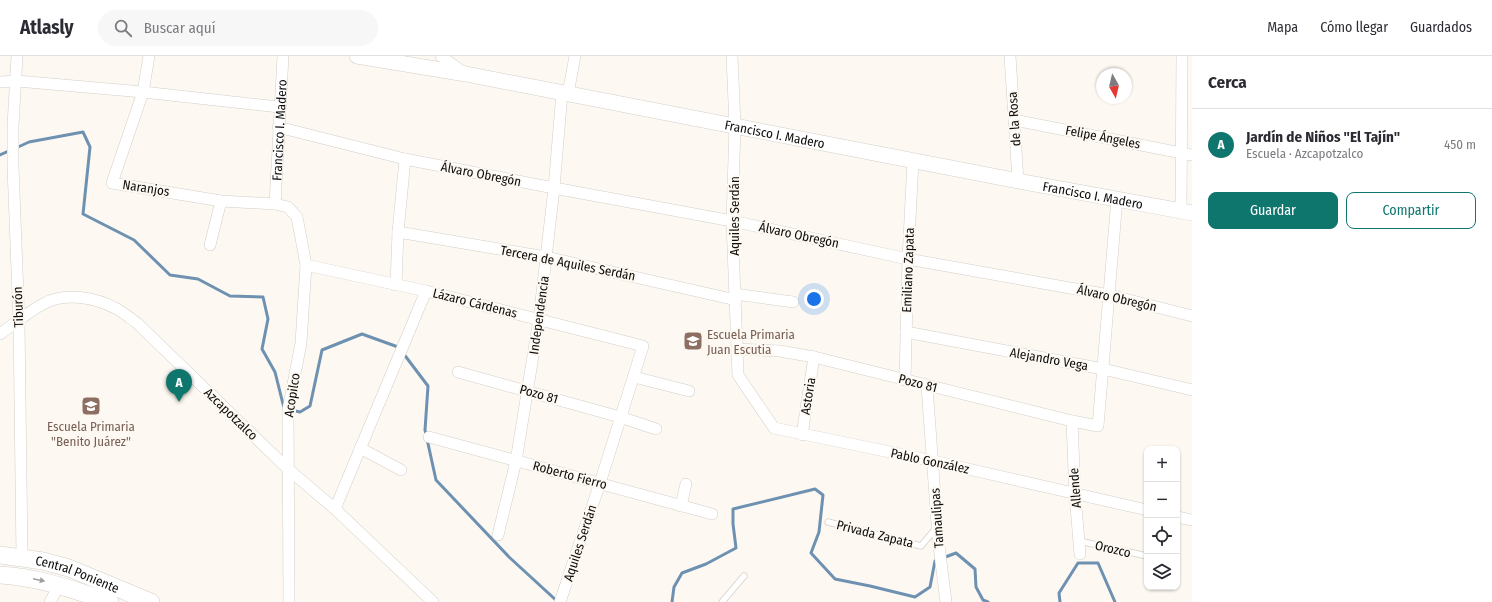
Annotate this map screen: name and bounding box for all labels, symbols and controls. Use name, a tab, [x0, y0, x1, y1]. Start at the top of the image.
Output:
search box	[98, 10, 378, 46]
text: Atlasly	[20, 16, 74, 39]
icon: search	[112, 17, 134, 39]
text: Buscar aquí	[144, 19, 215, 37]
text: Mapa	[1267, 19, 1298, 36]
text: Cómo llegar	[1320, 19, 1388, 36]
text: Guardados	[1410, 19, 1472, 36]
north arrow	[1096, 68, 1132, 104]
text: Cerca	[1208, 72, 1247, 93]
street label: Francisco I. Madero	[269, 79, 289, 181]
street label: de la Rosa	[1005, 91, 1023, 147]
street label: Francisco I. Madero	[723, 117, 826, 151]
street label: Felipe Ángeles	[1064, 122, 1142, 152]
text: Jardín de Niños "El Tajín"	[1246, 128, 1400, 146]
text: A	[1217, 137, 1225, 152]
text: 450 m	[1444, 137, 1476, 152]
text: Escuela · Azcapotzalco	[1246, 146, 1363, 161]
street label: Álvaro Obregón	[440, 159, 522, 189]
street label: Aquiles Serdán	[727, 176, 742, 256]
street label: Naranjos	[121, 177, 171, 199]
street label: Francisco I. Madero	[1042, 178, 1144, 211]
button: Guardar	[1208, 192, 1338, 229]
button: Compartir	[1346, 192, 1476, 229]
street label: Álvaro Obregón	[758, 219, 840, 251]
street label: Emiliano Zapata	[899, 227, 917, 313]
street label: Tercera de Aquiles Serdán	[499, 243, 637, 283]
street label: Independencia	[526, 275, 552, 355]
street label: Álvaro Obregón	[1076, 282, 1158, 314]
street label: Lázaro Cárdenas	[431, 285, 519, 321]
street label: Tiburón	[10, 286, 26, 328]
your location	[804, 289, 824, 309]
place label: Escuela Primaria Juan Escutia	[707, 327, 795, 357]
school or university icon: Escuela Primaria Juan Escutia	[682, 330, 704, 352]
street label: Alejandro Vega	[1009, 345, 1089, 373]
pin: A	[166, 369, 192, 402]
street label: Pozo 81	[897, 371, 939, 395]
street label: Acopilco	[281, 372, 303, 418]
street label: Astoria	[798, 376, 818, 416]
street label: Pozo 81	[518, 381, 560, 407]
street label: Azcapotzalco	[201, 385, 261, 443]
school or university icon: Escuela Primaria "Benito Juárez"	[80, 395, 102, 417]
place label: Escuela Primaria "Benito Juárez"	[47, 419, 135, 449]
street label: Pablo González	[889, 445, 971, 477]
map controls	[1144, 446, 1180, 590]
button: +	[1144, 446, 1180, 482]
street label: Roberto Fierro	[531, 458, 609, 492]
street label: Allende	[1066, 467, 1084, 509]
button: −	[1144, 482, 1180, 518]
street label: Tamaulipas	[927, 487, 947, 549]
street label: Aquiles Serdán	[561, 503, 599, 583]
street label: Privada Zapata	[835, 517, 915, 551]
button: locate	[1144, 518, 1180, 554]
street label: Orozco	[1094, 538, 1133, 560]
street label: Central Poniente	[35, 553, 121, 595]
button: layers	[1144, 554, 1180, 590]
one-way arrow	[32, 578, 45, 584]

